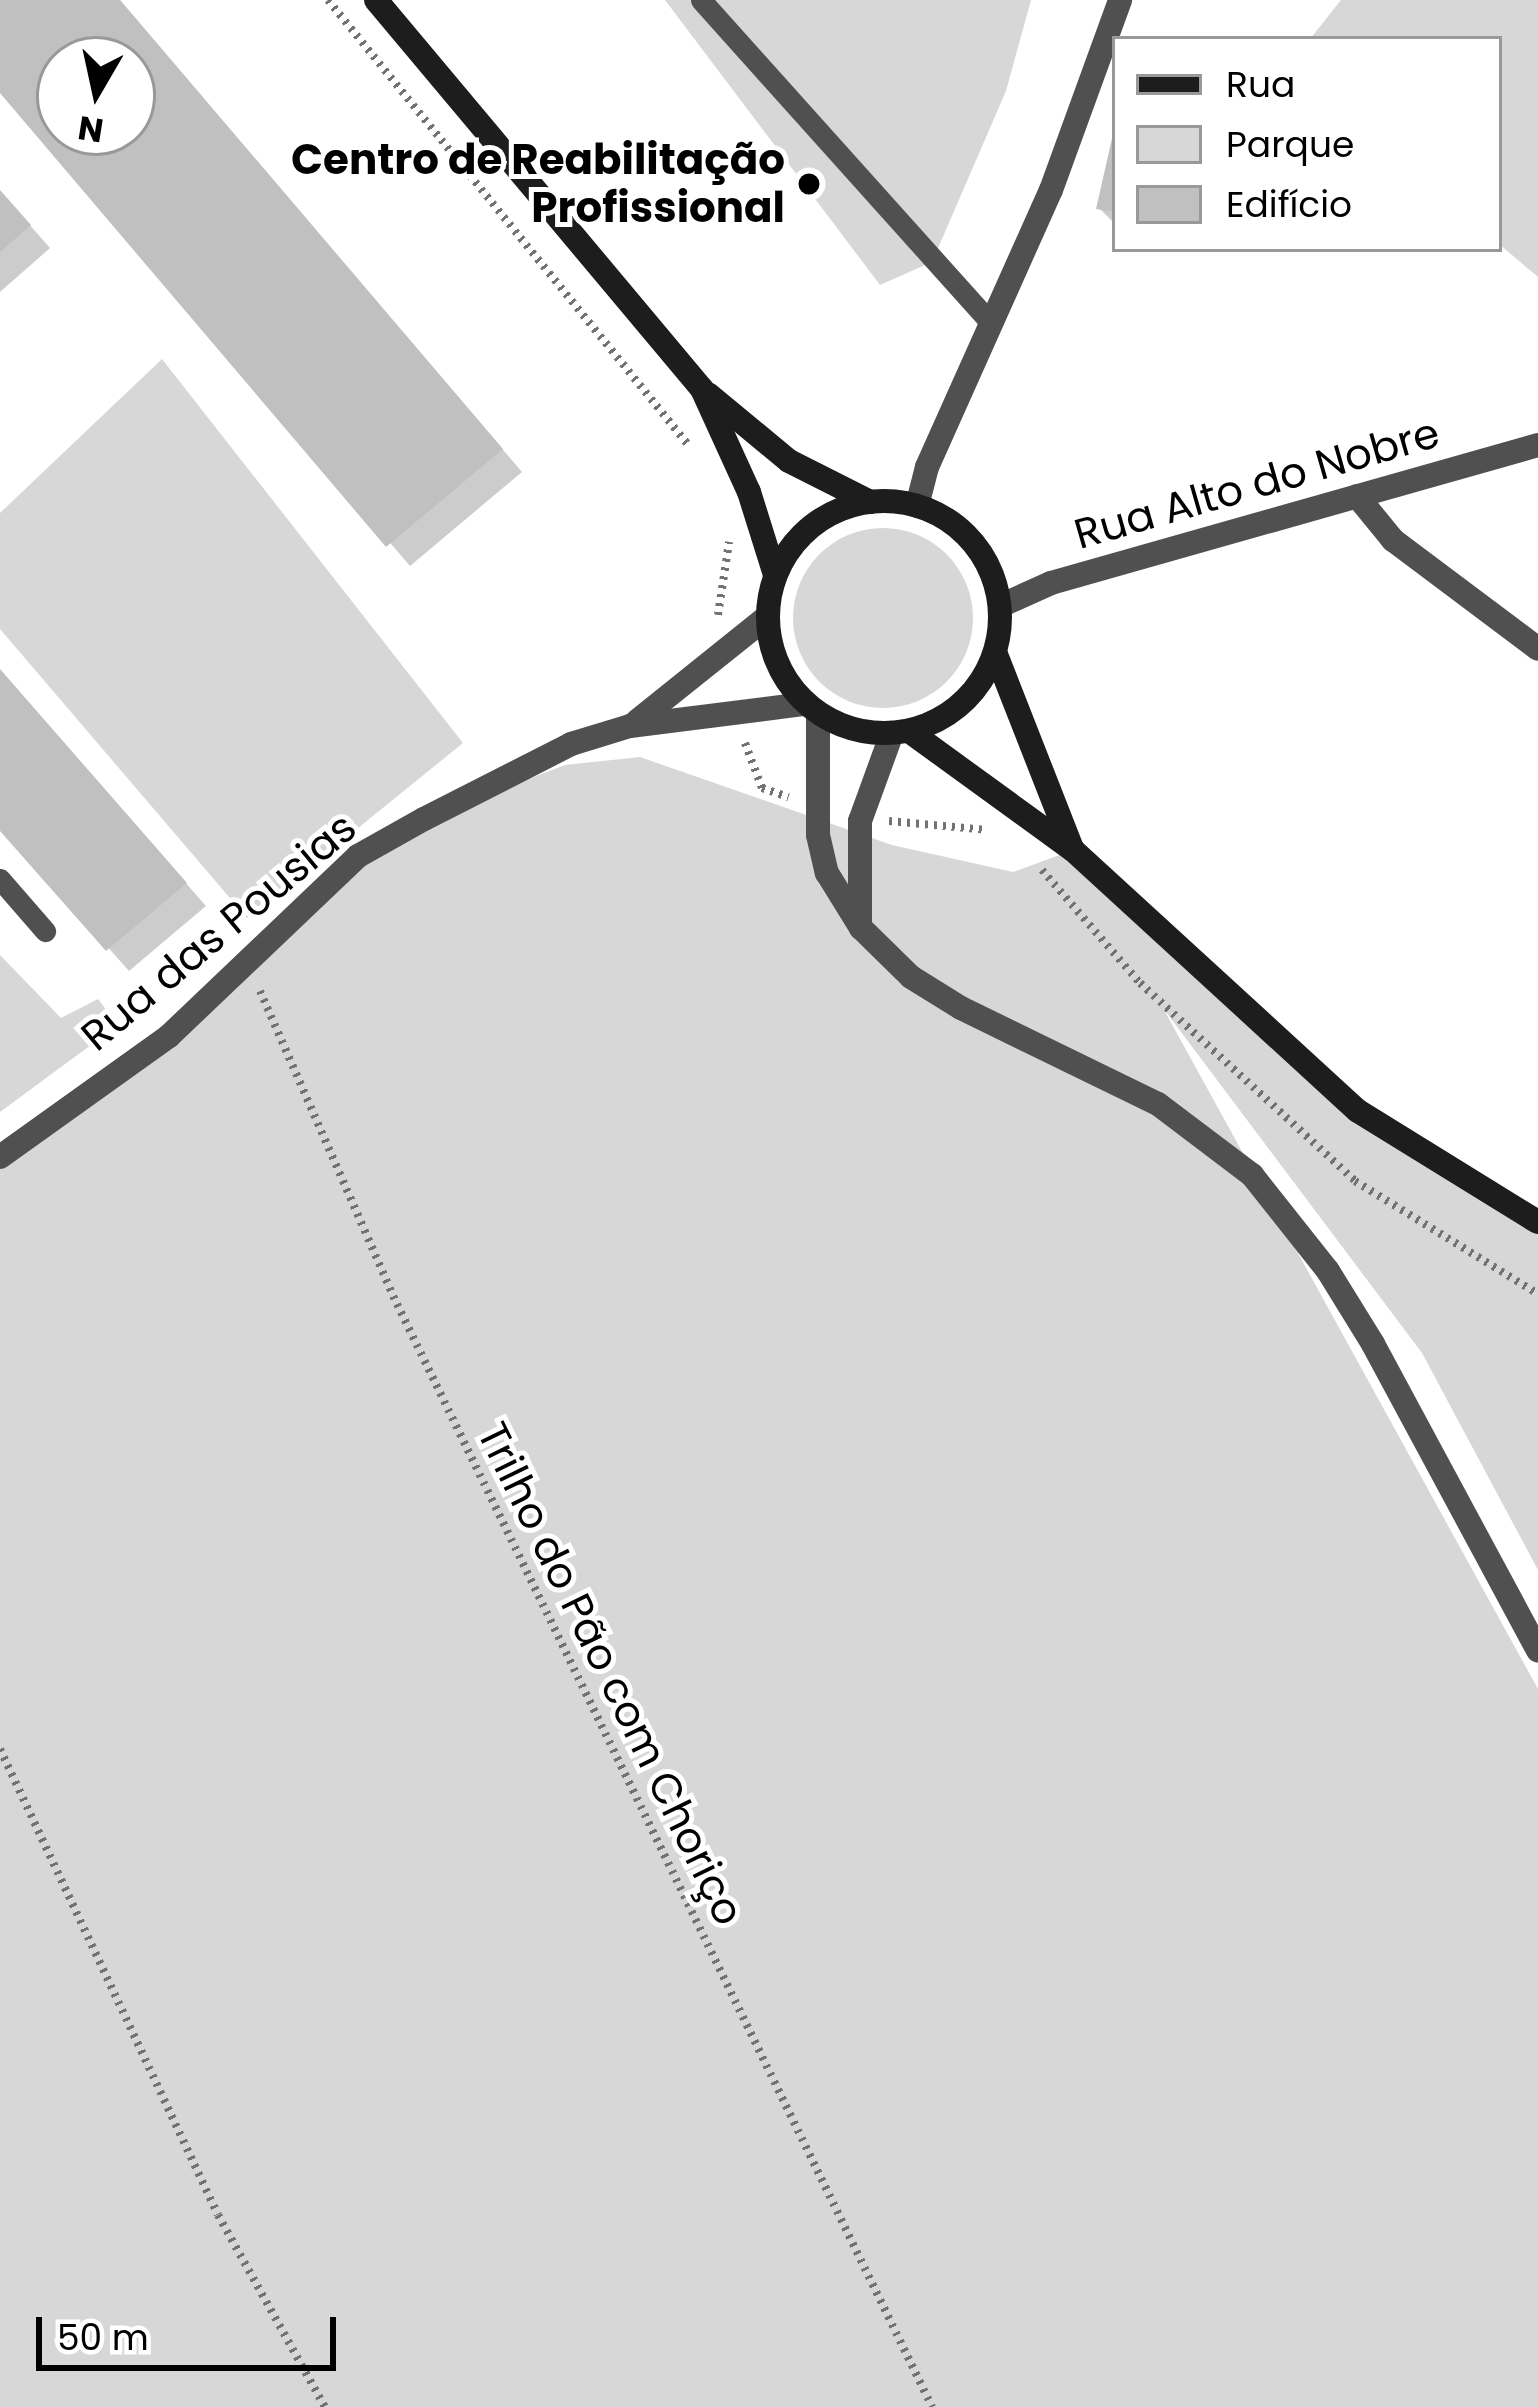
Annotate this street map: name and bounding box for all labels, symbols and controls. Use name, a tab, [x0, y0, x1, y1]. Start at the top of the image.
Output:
north arrow	[36, 36, 156, 156]
legend	[1112, 36, 1502, 252]
text: Rua	[1226, 59, 1295, 110]
text: N	[75, 104, 107, 154]
text: Parque	[1226, 119, 1354, 170]
place label: Centro de Reabilitação Profissional	[291, 135, 785, 234]
marker: Centro de Reabilitação Profissional	[796, 171, 822, 197]
text: Edifício	[1226, 179, 1352, 230]
street label: Rua Alto do Nobre	[1069, 408, 1445, 560]
street label: Rua das Pousias	[72, 803, 366, 1061]
street label: Trilho do Pão com Choriço	[466, 1415, 754, 1933]
scale bar	[42, 2293, 342, 2367]
text: 50 m	[57, 2312, 149, 2363]

